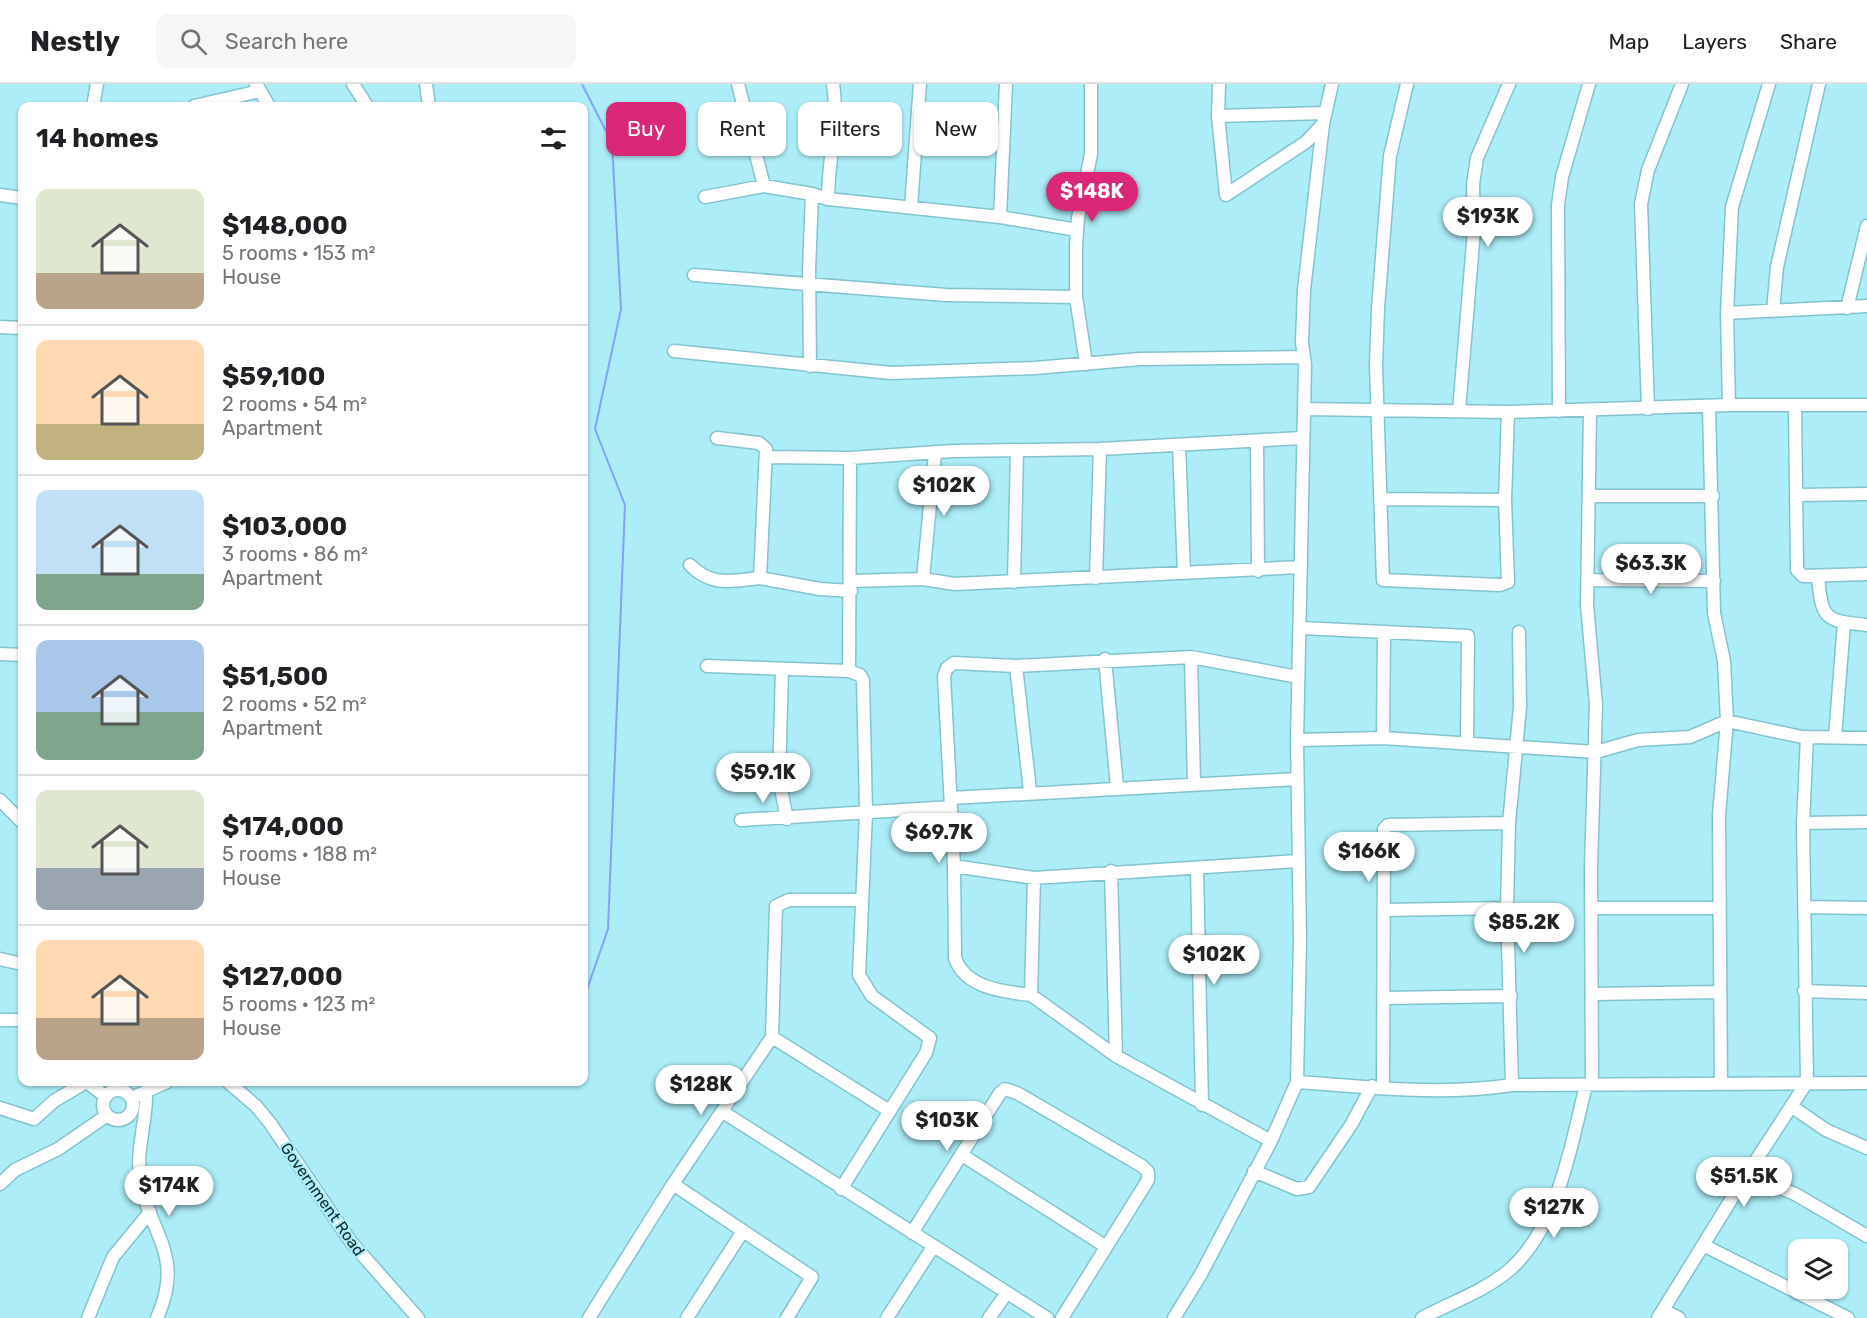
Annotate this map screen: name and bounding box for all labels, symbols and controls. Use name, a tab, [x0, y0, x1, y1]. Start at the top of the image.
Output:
search box	[156, 14, 576, 68]
text: Nestly	[30, 25, 120, 58]
icon: search	[177, 25, 210, 58]
text: Search here	[225, 28, 348, 55]
text: Map	[1608, 29, 1649, 54]
text: Layers	[1682, 29, 1747, 54]
text: Share	[1780, 29, 1837, 54]
chip: Buy	[606, 102, 686, 156]
chip: Rent	[698, 102, 786, 156]
chip: Filters	[798, 102, 902, 156]
chip: New	[914, 102, 998, 156]
icon: filters	[537, 122, 570, 155]
text: 14 homes	[36, 123, 159, 154]
pin: $148K	[1050, 172, 1134, 223]
text: $148K	[1060, 179, 1124, 203]
pin: $193K	[1446, 197, 1530, 248]
text: $193K	[1457, 204, 1519, 228]
text: $148,000	[222, 210, 348, 241]
icon: home	[84, 213, 156, 285]
text: 5 rooms · 153 m²	[222, 241, 376, 265]
text: House	[222, 265, 281, 289]
text: $59,100	[222, 361, 325, 392]
icon: home	[84, 364, 156, 436]
text: 2 rooms · 54 m²	[222, 392, 367, 416]
text: Apartment	[222, 416, 323, 440]
pin: $102K	[902, 466, 986, 517]
text: $102K	[912, 473, 976, 497]
text: $103,000	[222, 511, 347, 542]
icon: home	[84, 514, 156, 586]
text: 3 rooms · 86 m²	[222, 542, 368, 566]
pin: $63.3K	[1602, 544, 1700, 595]
text: $63.3K	[1615, 551, 1687, 575]
text: Apartment	[222, 566, 323, 590]
text: $51,500	[222, 661, 328, 692]
icon: home	[84, 664, 156, 736]
text: 2 rooms · 52 m²	[222, 692, 367, 716]
text: Apartment	[222, 716, 323, 740]
pin: $59.1K	[714, 753, 812, 804]
text: $59.1K	[730, 760, 796, 784]
text: $174,000	[222, 811, 344, 842]
pin: $69.7K	[890, 813, 988, 864]
icon: home	[84, 814, 156, 886]
text: $69.7K	[905, 820, 973, 844]
pin: $166K	[1327, 832, 1411, 883]
text: $166K	[1338, 839, 1400, 863]
text: 5 rooms · 188 m²	[222, 842, 377, 866]
text: House	[222, 866, 281, 890]
pin: $85.2K	[1475, 903, 1573, 954]
text: $85.2K	[1488, 910, 1560, 934]
pin: $102K	[1172, 935, 1256, 986]
text: $102K	[1182, 942, 1246, 966]
text: $127,000	[222, 961, 343, 992]
icon: home	[84, 964, 156, 1036]
text: 5 rooms · 123 m²	[222, 992, 375, 1016]
text: House	[222, 1016, 281, 1040]
pin: $128K	[659, 1065, 743, 1116]
text: $128K	[669, 1072, 733, 1096]
pin: $103K	[905, 1101, 989, 1152]
text: $103K	[915, 1108, 979, 1132]
street label: Government Road	[276, 1139, 369, 1260]
pin: $51.5K	[1695, 1157, 1793, 1208]
text: $51.5K	[1710, 1164, 1778, 1188]
pin: $174K	[127, 1166, 211, 1217]
text: $174K	[138, 1173, 200, 1197]
pin: $127K	[1512, 1188, 1596, 1239]
text: $127K	[1523, 1195, 1585, 1219]
map controls	[1788, 1239, 1848, 1299]
button: layers	[1788, 1239, 1848, 1299]

